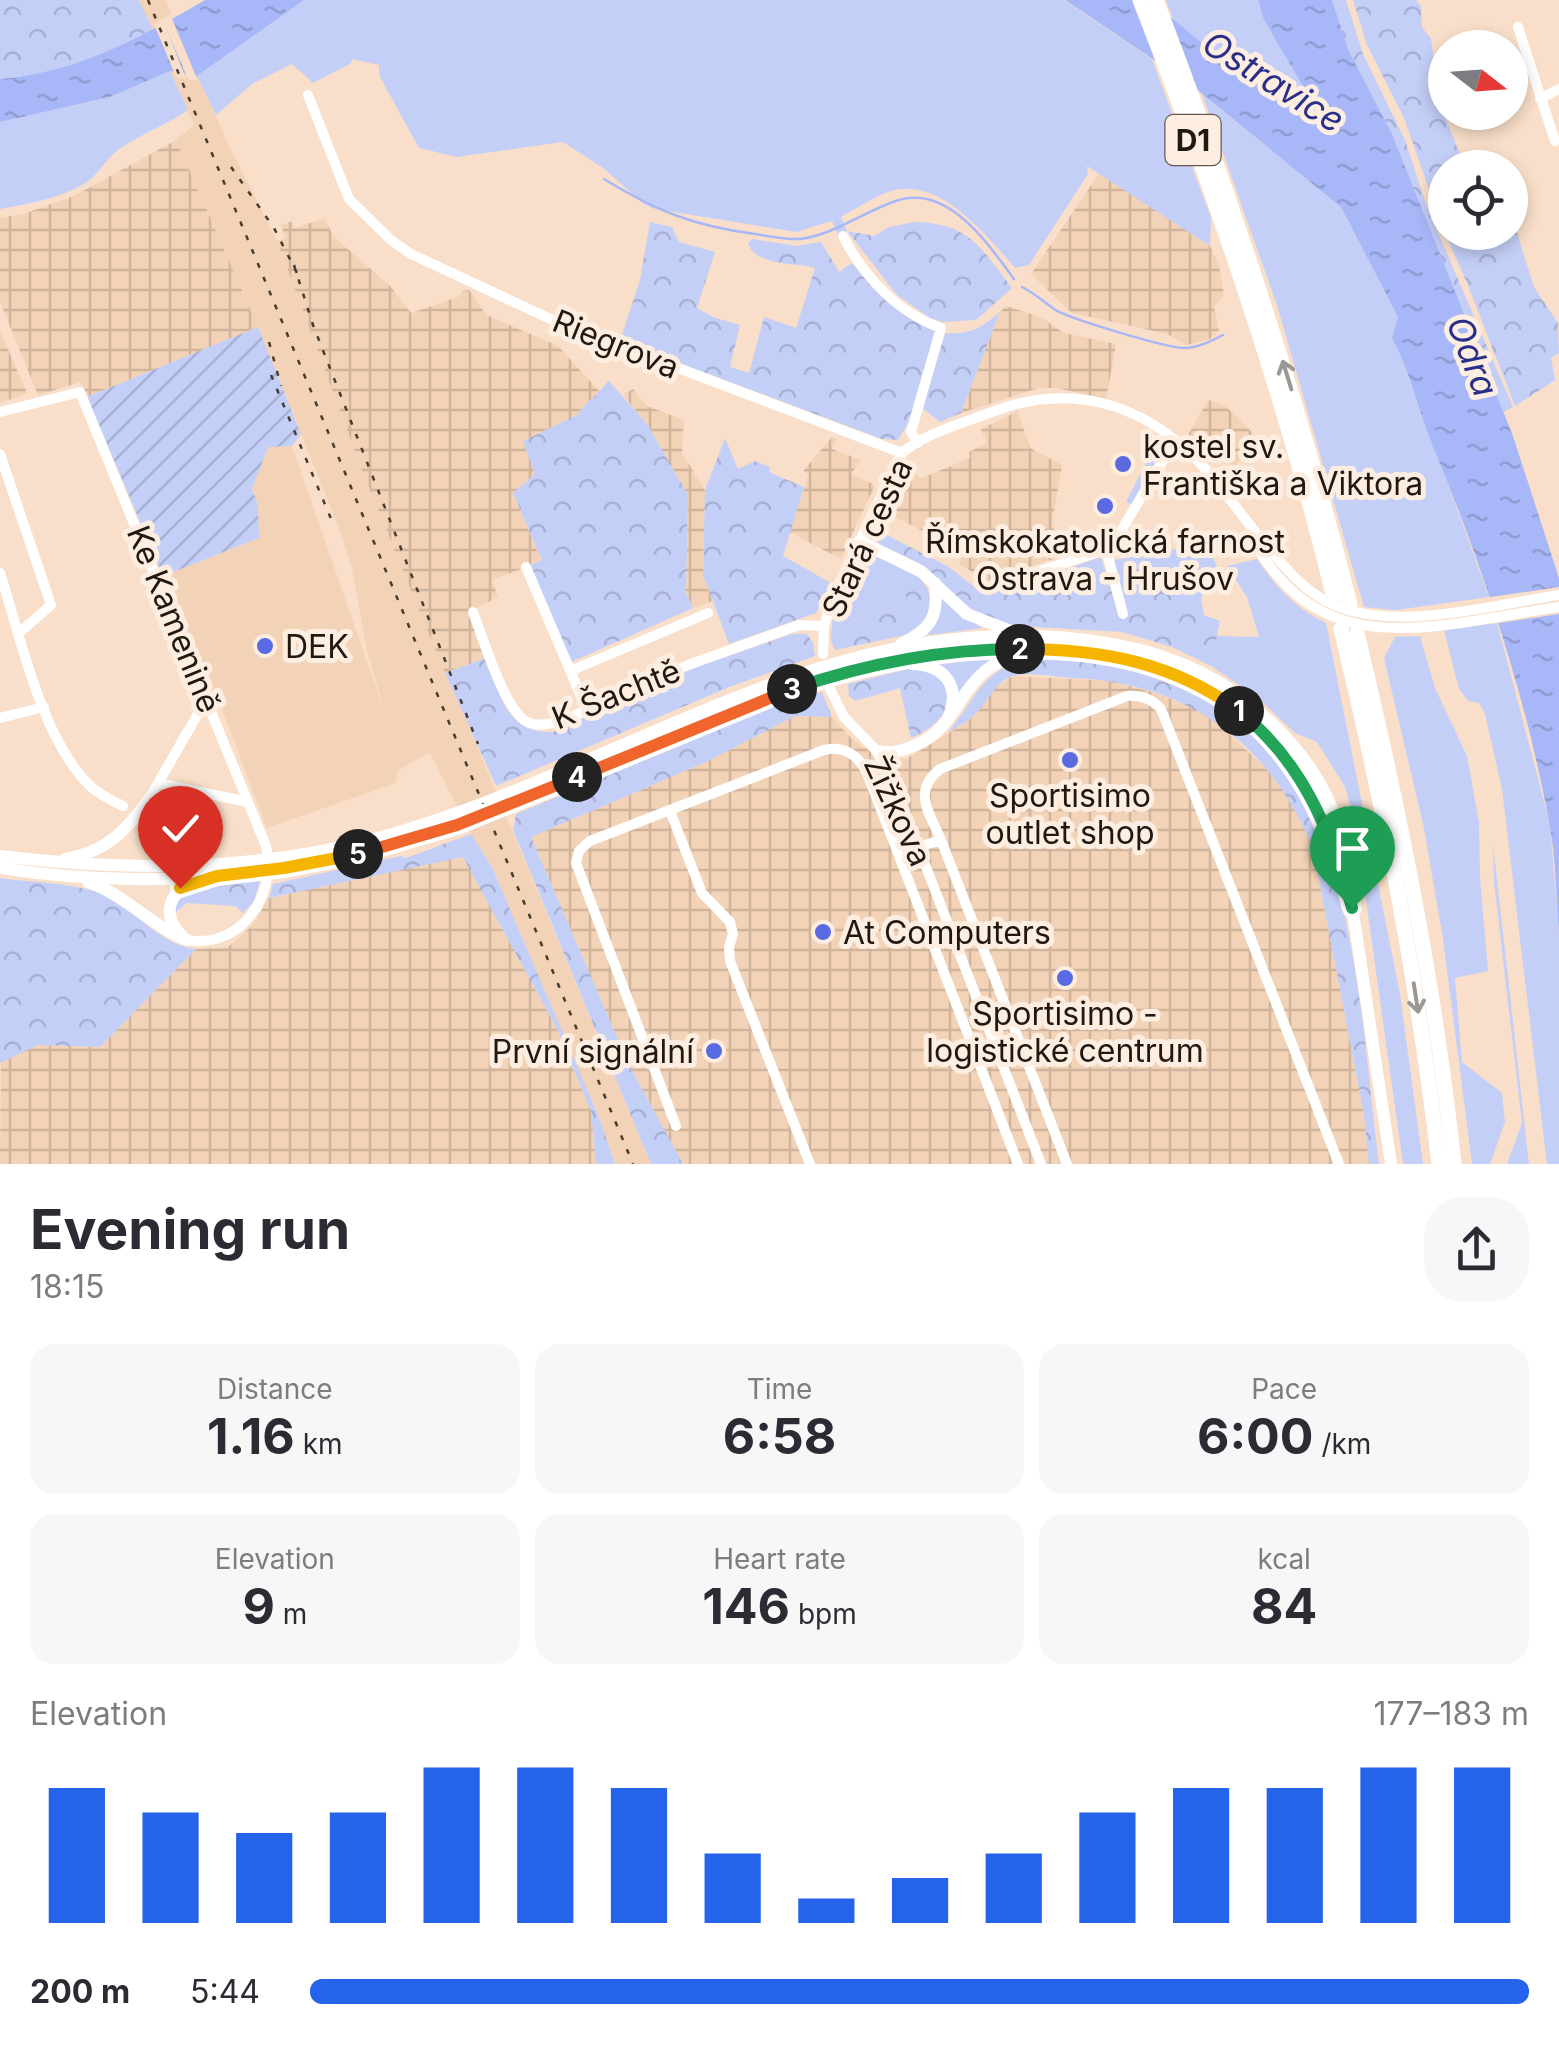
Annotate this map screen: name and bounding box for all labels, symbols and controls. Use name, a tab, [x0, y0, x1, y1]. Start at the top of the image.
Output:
water label: Ostravice	[1196, 21, 1352, 141]
north arrow	[1428, 30, 1528, 130]
map controls	[1428, 30, 1528, 250]
road number: D1	[1166, 115, 1220, 165]
button: locate	[1428, 150, 1528, 250]
street label: Riegrova	[547, 301, 685, 387]
water label: Odra	[1439, 310, 1507, 402]
one-way arrow	[1277, 360, 1295, 391]
place label: kostel sv. Františka a Viktora	[1143, 427, 1423, 503]
street label: Stará cesta	[813, 452, 921, 624]
marker: kostel sv. Františka a Viktora	[1112, 453, 1134, 475]
marker: Římskokatolická farnost Ostrava - Hrušov	[1094, 495, 1116, 517]
street label: Ke Kamenině	[119, 520, 229, 718]
place label: Římskokatolická farnost Ostrava - Hrušov	[925, 522, 1285, 598]
pin: 2	[995, 624, 1045, 674]
place label: DEK	[285, 627, 349, 666]
text: 2	[1011, 632, 1029, 666]
marker: DEK	[254, 635, 276, 657]
street label: K Šachtě	[546, 651, 686, 737]
pin: 3	[767, 664, 817, 714]
text: 3	[783, 672, 801, 706]
pin: 1	[1214, 686, 1264, 736]
text: 1	[1233, 694, 1245, 728]
marker: Sportisimo outlet shop	[1059, 749, 1081, 771]
street label: Žižkova	[856, 750, 940, 872]
pin: 4	[552, 752, 602, 802]
text: 4	[568, 760, 586, 794]
place label: Sportisimo outlet shop	[985, 776, 1155, 852]
pin	[138, 786, 223, 889]
icon: check	[153, 801, 208, 856]
pin	[1310, 806, 1395, 909]
icon: arrive	[1325, 821, 1380, 876]
pin: 5	[333, 829, 383, 879]
text: 5	[349, 837, 367, 871]
place label: At Computers	[843, 913, 1051, 952]
marker: At Computers	[812, 921, 834, 943]
marker: Sportisimo - logistické centrum	[1054, 967, 1076, 989]
one-way arrow	[1407, 982, 1425, 1014]
place label: Sportisimo - logistické centrum	[926, 994, 1204, 1070]
place label: První signální	[492, 1032, 694, 1071]
marker: První signální	[703, 1040, 725, 1062]
text: Evening run	[30, 1196, 350, 1262]
button: share	[1424, 1197, 1529, 1302]
text: 18:15	[30, 1267, 105, 1306]
text: Distance	[217, 1372, 333, 1406]
text: Time	[747, 1372, 812, 1406]
text: Pace	[1251, 1372, 1317, 1406]
text: 1.16	[207, 1406, 295, 1466]
text: 6:58	[723, 1406, 836, 1466]
text: 6:00	[1197, 1406, 1314, 1466]
text: km	[295, 1427, 343, 1461]
text: /km	[1314, 1427, 1371, 1461]
text: Elevation	[215, 1542, 335, 1576]
text: Heart rate	[713, 1542, 846, 1576]
text: kcal	[1257, 1542, 1311, 1576]
text: 9	[242, 1576, 275, 1636]
text: 146	[702, 1576, 790, 1636]
text: 84	[1251, 1576, 1317, 1636]
text: m	[275, 1597, 307, 1631]
text: bpm	[790, 1597, 857, 1631]
text: Elevation	[30, 1694, 167, 1733]
text: 177–183 m	[1374, 1694, 1529, 1733]
text: 200 m	[30, 1972, 130, 2011]
text: 5:44	[190, 1972, 260, 2011]

